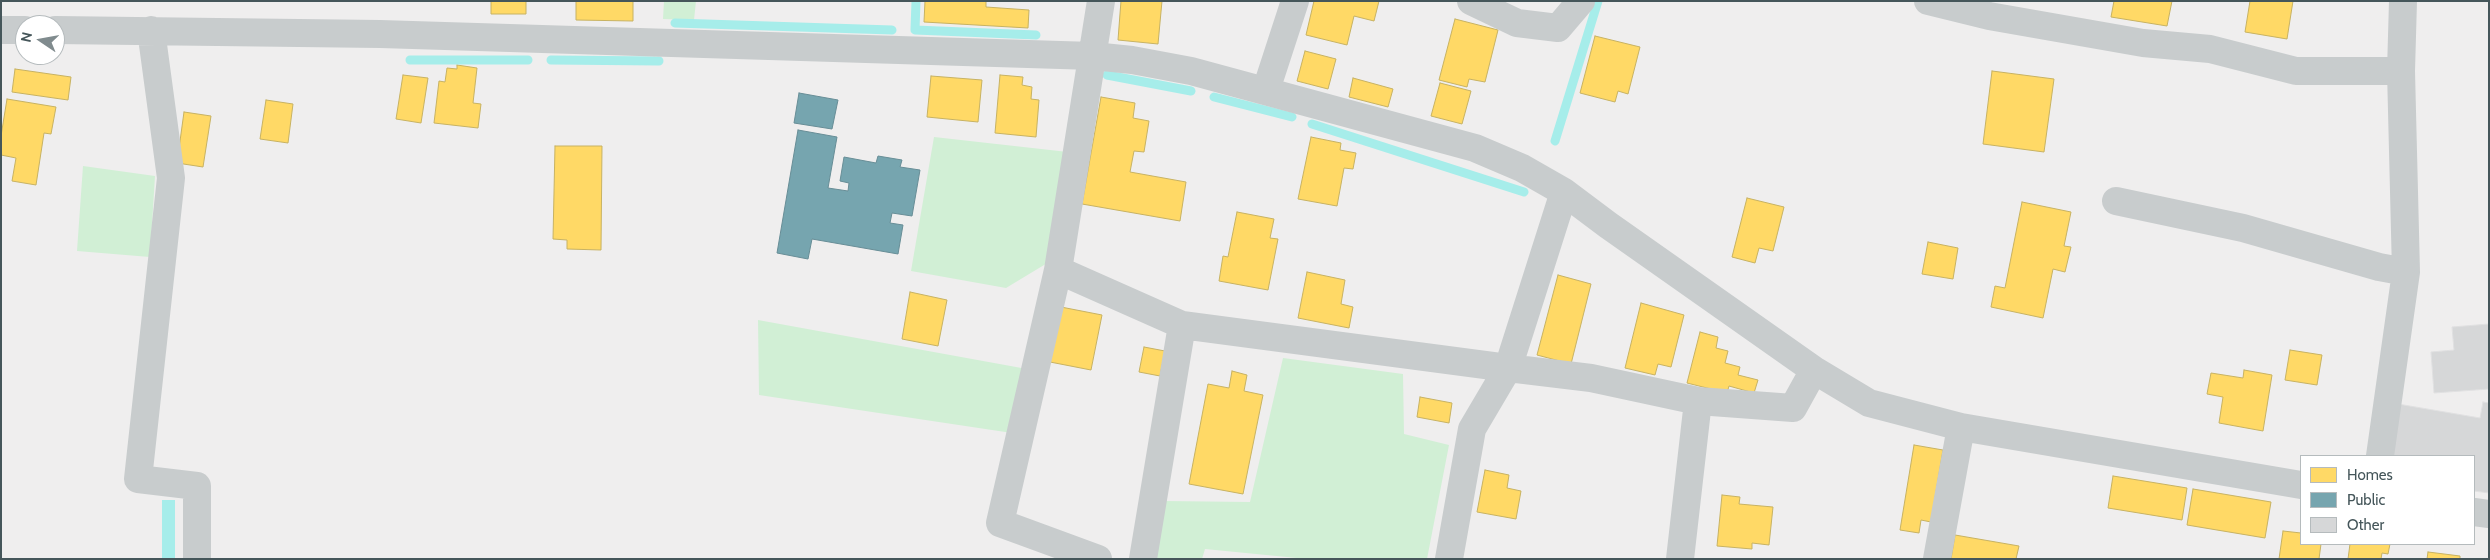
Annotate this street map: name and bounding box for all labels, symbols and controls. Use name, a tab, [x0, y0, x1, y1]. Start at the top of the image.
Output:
north arrow	[15, 15, 65, 65]
text: N	[16, 30, 36, 44]
legend	[2300, 455, 2475, 545]
text: Homes	[2347, 466, 2393, 484]
text: Public	[2347, 491, 2385, 509]
text: Other	[2347, 516, 2384, 534]

